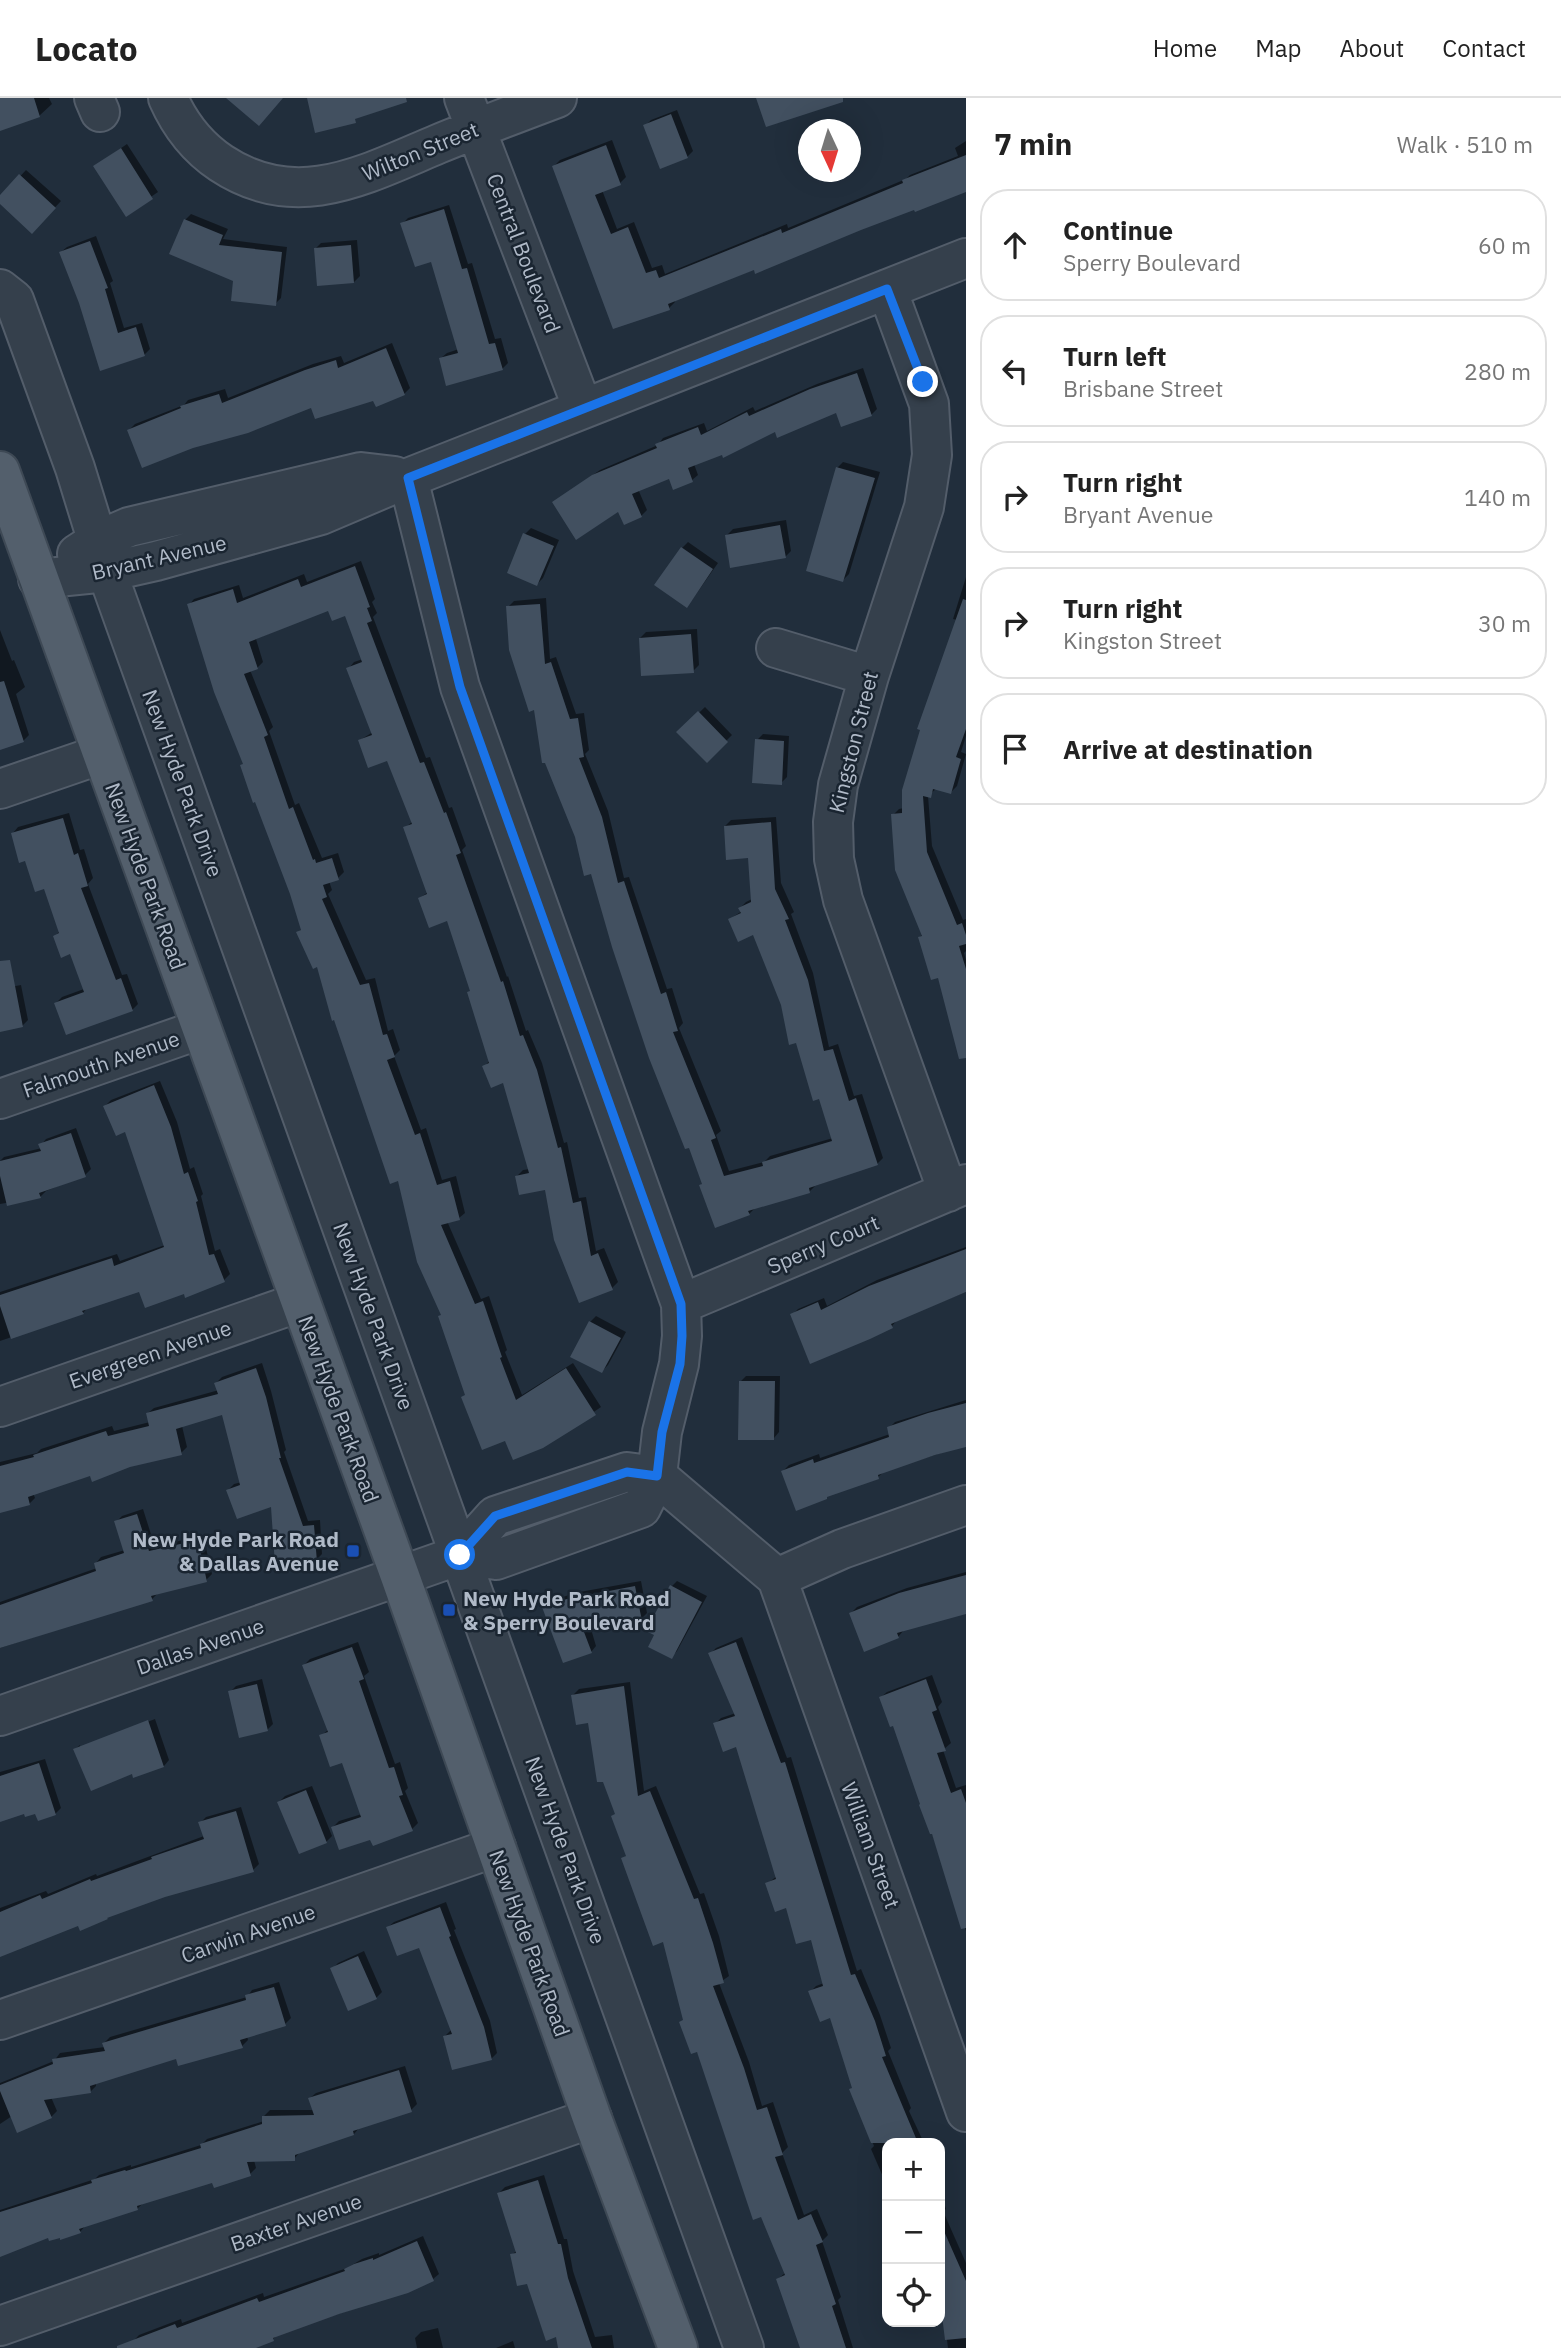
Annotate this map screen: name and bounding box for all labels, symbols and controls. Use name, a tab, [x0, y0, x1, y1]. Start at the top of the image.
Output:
text: Locato	[35, 27, 138, 70]
text: Home	[1153, 32, 1217, 64]
text: Map	[1255, 32, 1301, 64]
text: About	[1339, 32, 1404, 64]
text: Contact	[1442, 32, 1526, 64]
street label: Wilton Street	[358, 115, 482, 187]
north arrow	[798, 119, 861, 182]
text: 7 min	[994, 124, 1072, 163]
text: Walk · 510 m	[1397, 129, 1533, 159]
street label: Central Boulevard	[481, 169, 567, 337]
text: Continue	[1063, 213, 1173, 247]
icon: ahead	[996, 226, 1034, 264]
text: 60 m	[1478, 230, 1531, 260]
text: Sperry Boulevard	[1063, 247, 1241, 277]
text: Turn left	[1063, 339, 1166, 373]
icon: left	[996, 352, 1034, 390]
text: 280 m	[1464, 356, 1531, 386]
route end	[907, 366, 938, 397]
text: Brisbane Street	[1063, 373, 1223, 403]
text: Turn right	[1063, 465, 1182, 499]
icon: right	[996, 478, 1034, 516]
text: 140 m	[1464, 482, 1531, 512]
text: Bryant Avenue	[1063, 499, 1214, 529]
street label: Bryant Avenue	[89, 528, 229, 586]
text: Turn right	[1063, 591, 1182, 625]
icon: right	[996, 604, 1034, 642]
text: 30 m	[1478, 608, 1531, 638]
text: Kingston Street	[1063, 625, 1222, 655]
street label: Kingston Street	[822, 668, 884, 816]
street label: New Hyde Park Drive	[136, 685, 230, 881]
icon: arrive	[996, 730, 1034, 768]
text: Arrive at destination	[1063, 732, 1313, 766]
street label: New Hyde Park Road	[99, 779, 193, 973]
street label: Falmouth Avenue	[19, 1024, 183, 1104]
street label: Sperry Court	[763, 1208, 883, 1280]
street label: New Hyde Park Drive	[327, 1218, 421, 1414]
street label: New Hyde Park Road	[292, 1312, 386, 1506]
street label: Evergreen Avenue	[65, 1313, 235, 1395]
place label: New Hyde Park Road & Dallas Avenue	[132, 1525, 339, 1577]
route start	[444, 1539, 475, 1570]
marker: New Hyde Park Road & Dallas Avenue	[345, 1543, 361, 1559]
place label: New Hyde Park Road & Sperry Boulevard	[463, 1584, 670, 1636]
marker: New Hyde Park Road & Sperry Boulevard	[441, 1602, 457, 1618]
street label: Dallas Avenue	[132, 1611, 268, 1681]
street label: New Hyde Park Drive	[519, 1752, 613, 1948]
street label: William Street	[835, 1778, 907, 1912]
street label: New Hyde Park Road	[483, 1846, 577, 2040]
street label: Carwin Avenue	[177, 1897, 319, 1969]
map controls	[882, 2138, 945, 2327]
button: +	[882, 2138, 945, 2201]
street label: Baxter Avenue	[227, 2186, 365, 2258]
button: −	[882, 2201, 945, 2264]
button: locate	[882, 2264, 945, 2327]

